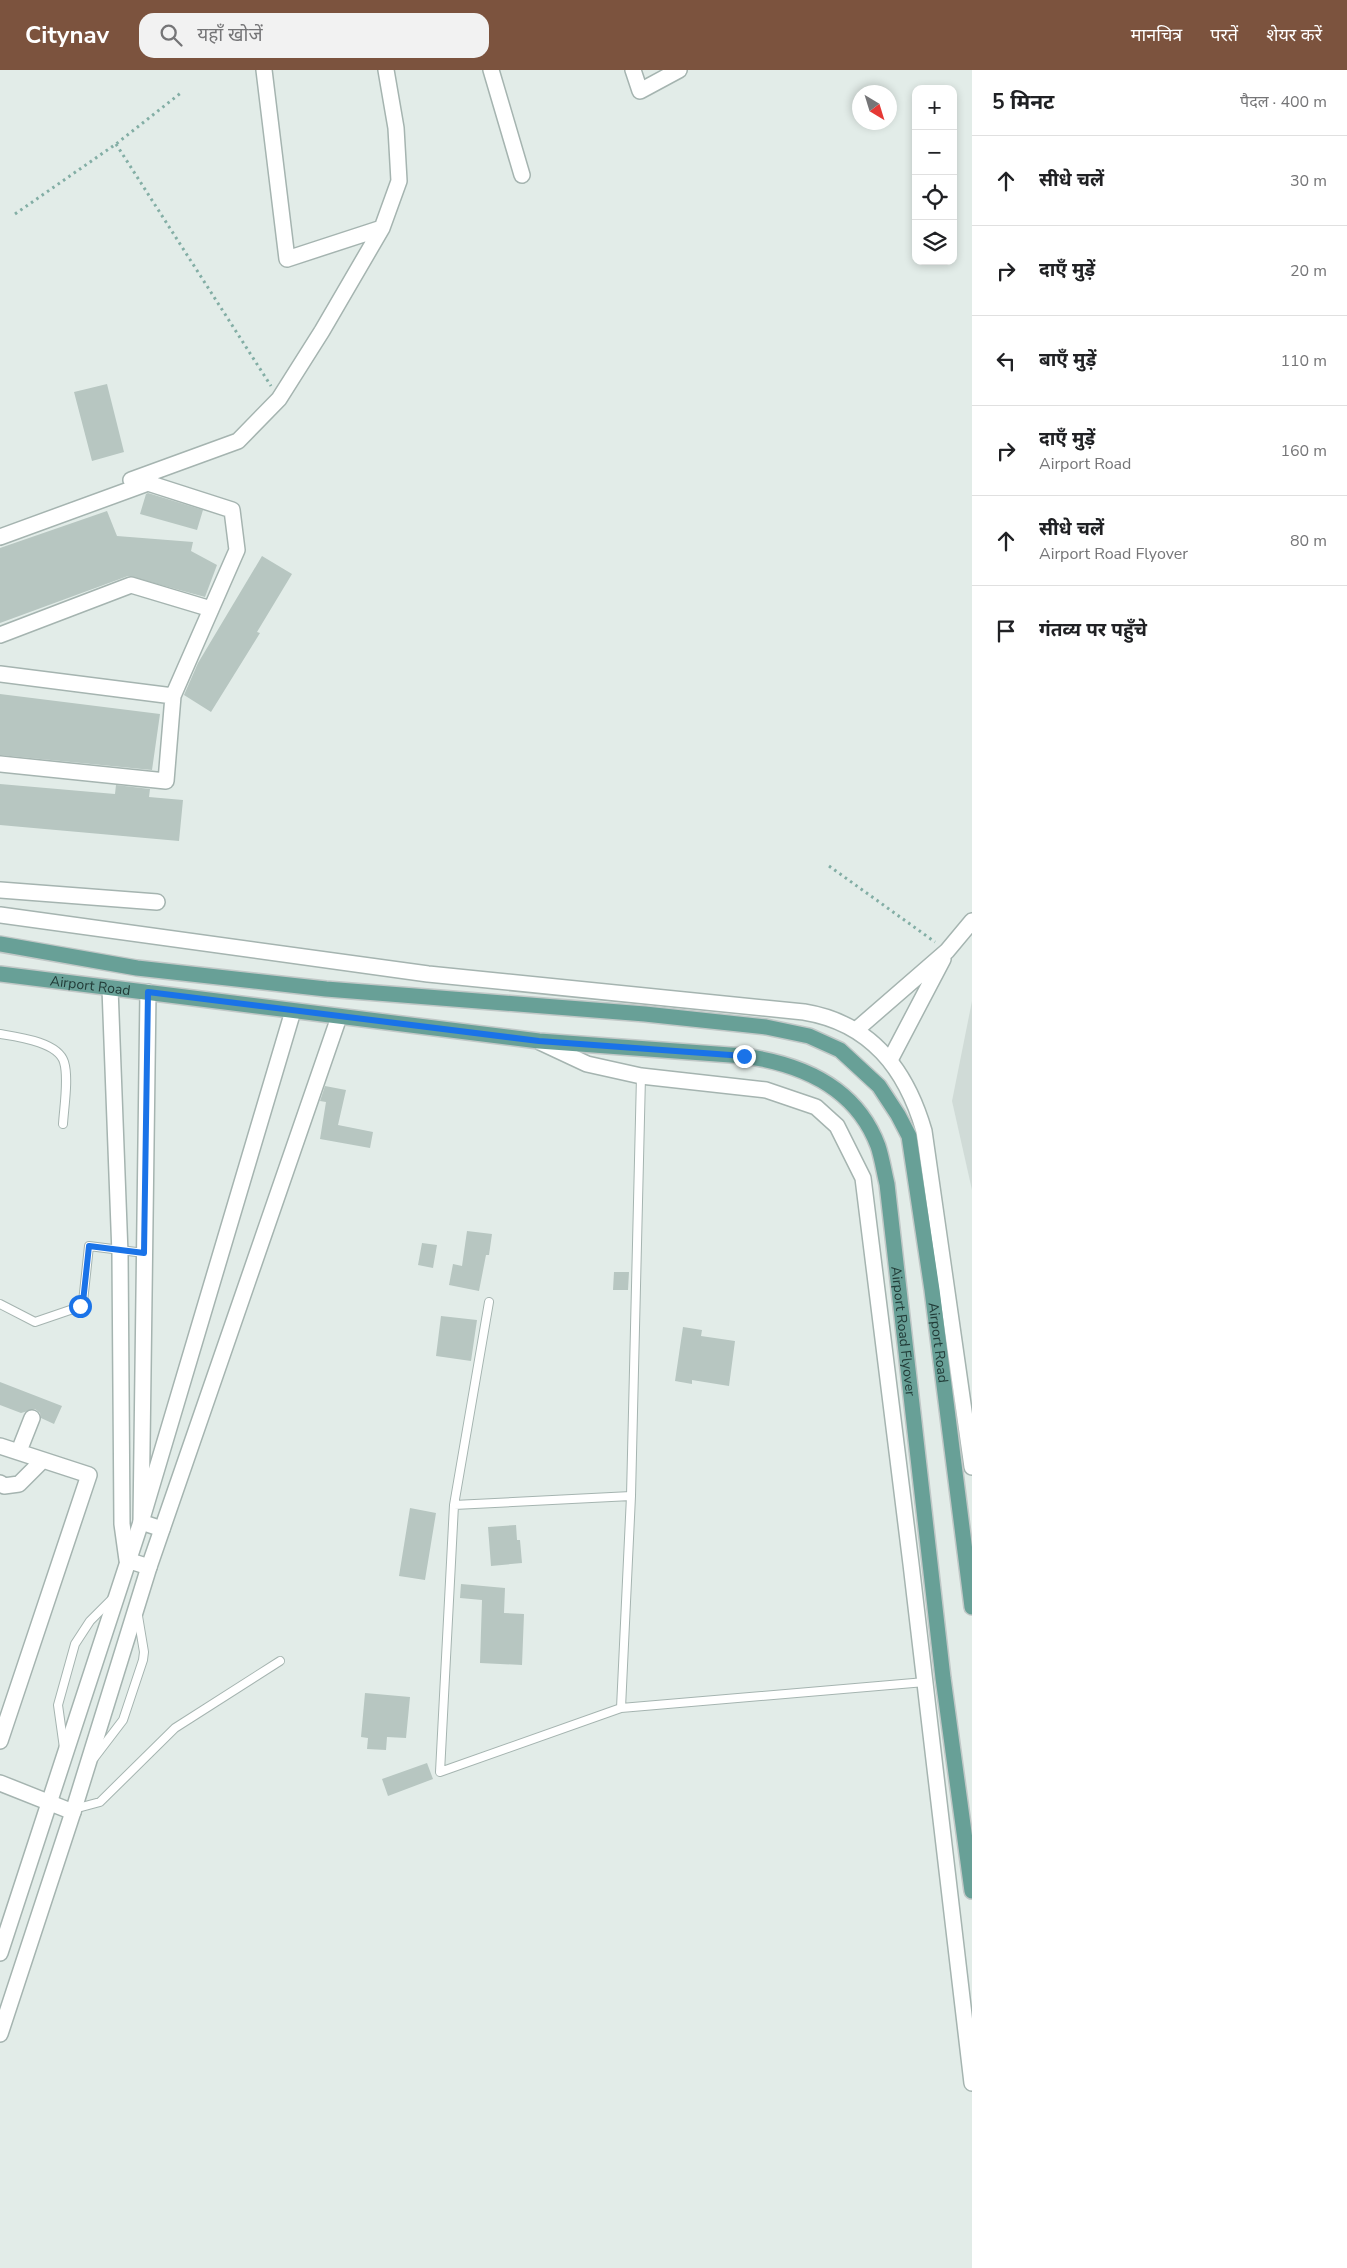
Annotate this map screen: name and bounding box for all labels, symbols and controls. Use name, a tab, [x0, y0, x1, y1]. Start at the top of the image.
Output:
search box	[139, 13, 489, 58]
text: Citynav	[25, 19, 109, 51]
icon: search	[157, 21, 185, 49]
text: यहाँ खोजें	[197, 22, 263, 48]
text: मानचित्र	[1131, 23, 1182, 47]
text: परतें	[1210, 23, 1238, 47]
text: शेयर करें	[1266, 23, 1322, 47]
north arrow	[852, 85, 897, 130]
map controls	[912, 85, 957, 265]
button: +	[912, 85, 957, 130]
text: 5 मिनट	[992, 88, 1054, 116]
text: पैदल · 400 m	[1240, 91, 1327, 113]
button: −	[912, 130, 957, 175]
icon: ahead	[992, 167, 1020, 195]
text: सीधे चलें	[1039, 167, 1104, 193]
text: 30 m	[1290, 170, 1327, 192]
button: locate	[912, 175, 957, 220]
button: layers	[912, 220, 957, 265]
icon: right	[992, 257, 1020, 285]
text: दाएँ मुड़ें	[1039, 257, 1095, 283]
text: 20 m	[1290, 260, 1327, 282]
icon: left	[992, 347, 1020, 375]
text: बाएँ मुड़ें	[1039, 347, 1096, 373]
text: 110 m	[1280, 350, 1327, 372]
text: दाएँ मुड़ें	[1039, 426, 1095, 452]
icon: right	[992, 437, 1020, 465]
text: 160 m	[1280, 440, 1327, 462]
text: Airport Road	[1039, 453, 1131, 475]
text: सीधे चलें	[1039, 516, 1104, 542]
icon: ahead	[992, 527, 1020, 555]
text: 80 m	[1290, 530, 1327, 552]
text: Airport Road Flyover	[1039, 543, 1188, 565]
icon: arrive	[992, 617, 1020, 645]
text: गंतव्य पर पहुँचे	[1039, 617, 1147, 643]
street label: Airport Road	[49, 971, 132, 1000]
route end	[733, 1045, 756, 1068]
street label: Airport Road Flyover	[886, 1265, 920, 1397]
route start	[69, 1295, 92, 1318]
street label: Airport Road	[924, 1301, 953, 1384]

